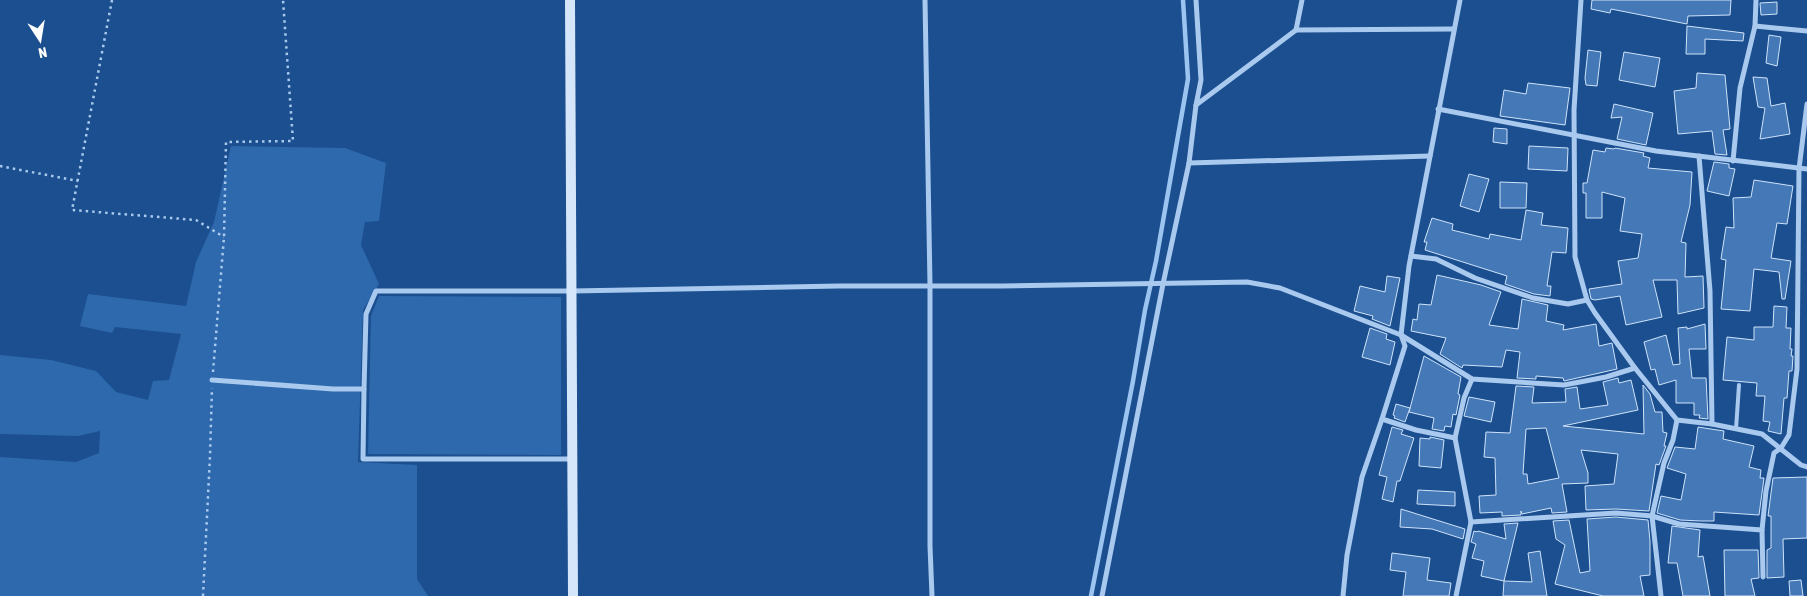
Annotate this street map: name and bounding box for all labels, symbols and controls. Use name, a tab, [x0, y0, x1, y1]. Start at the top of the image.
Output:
north arrow	[15, 15, 65, 65]
text: N	[37, 44, 48, 61]

